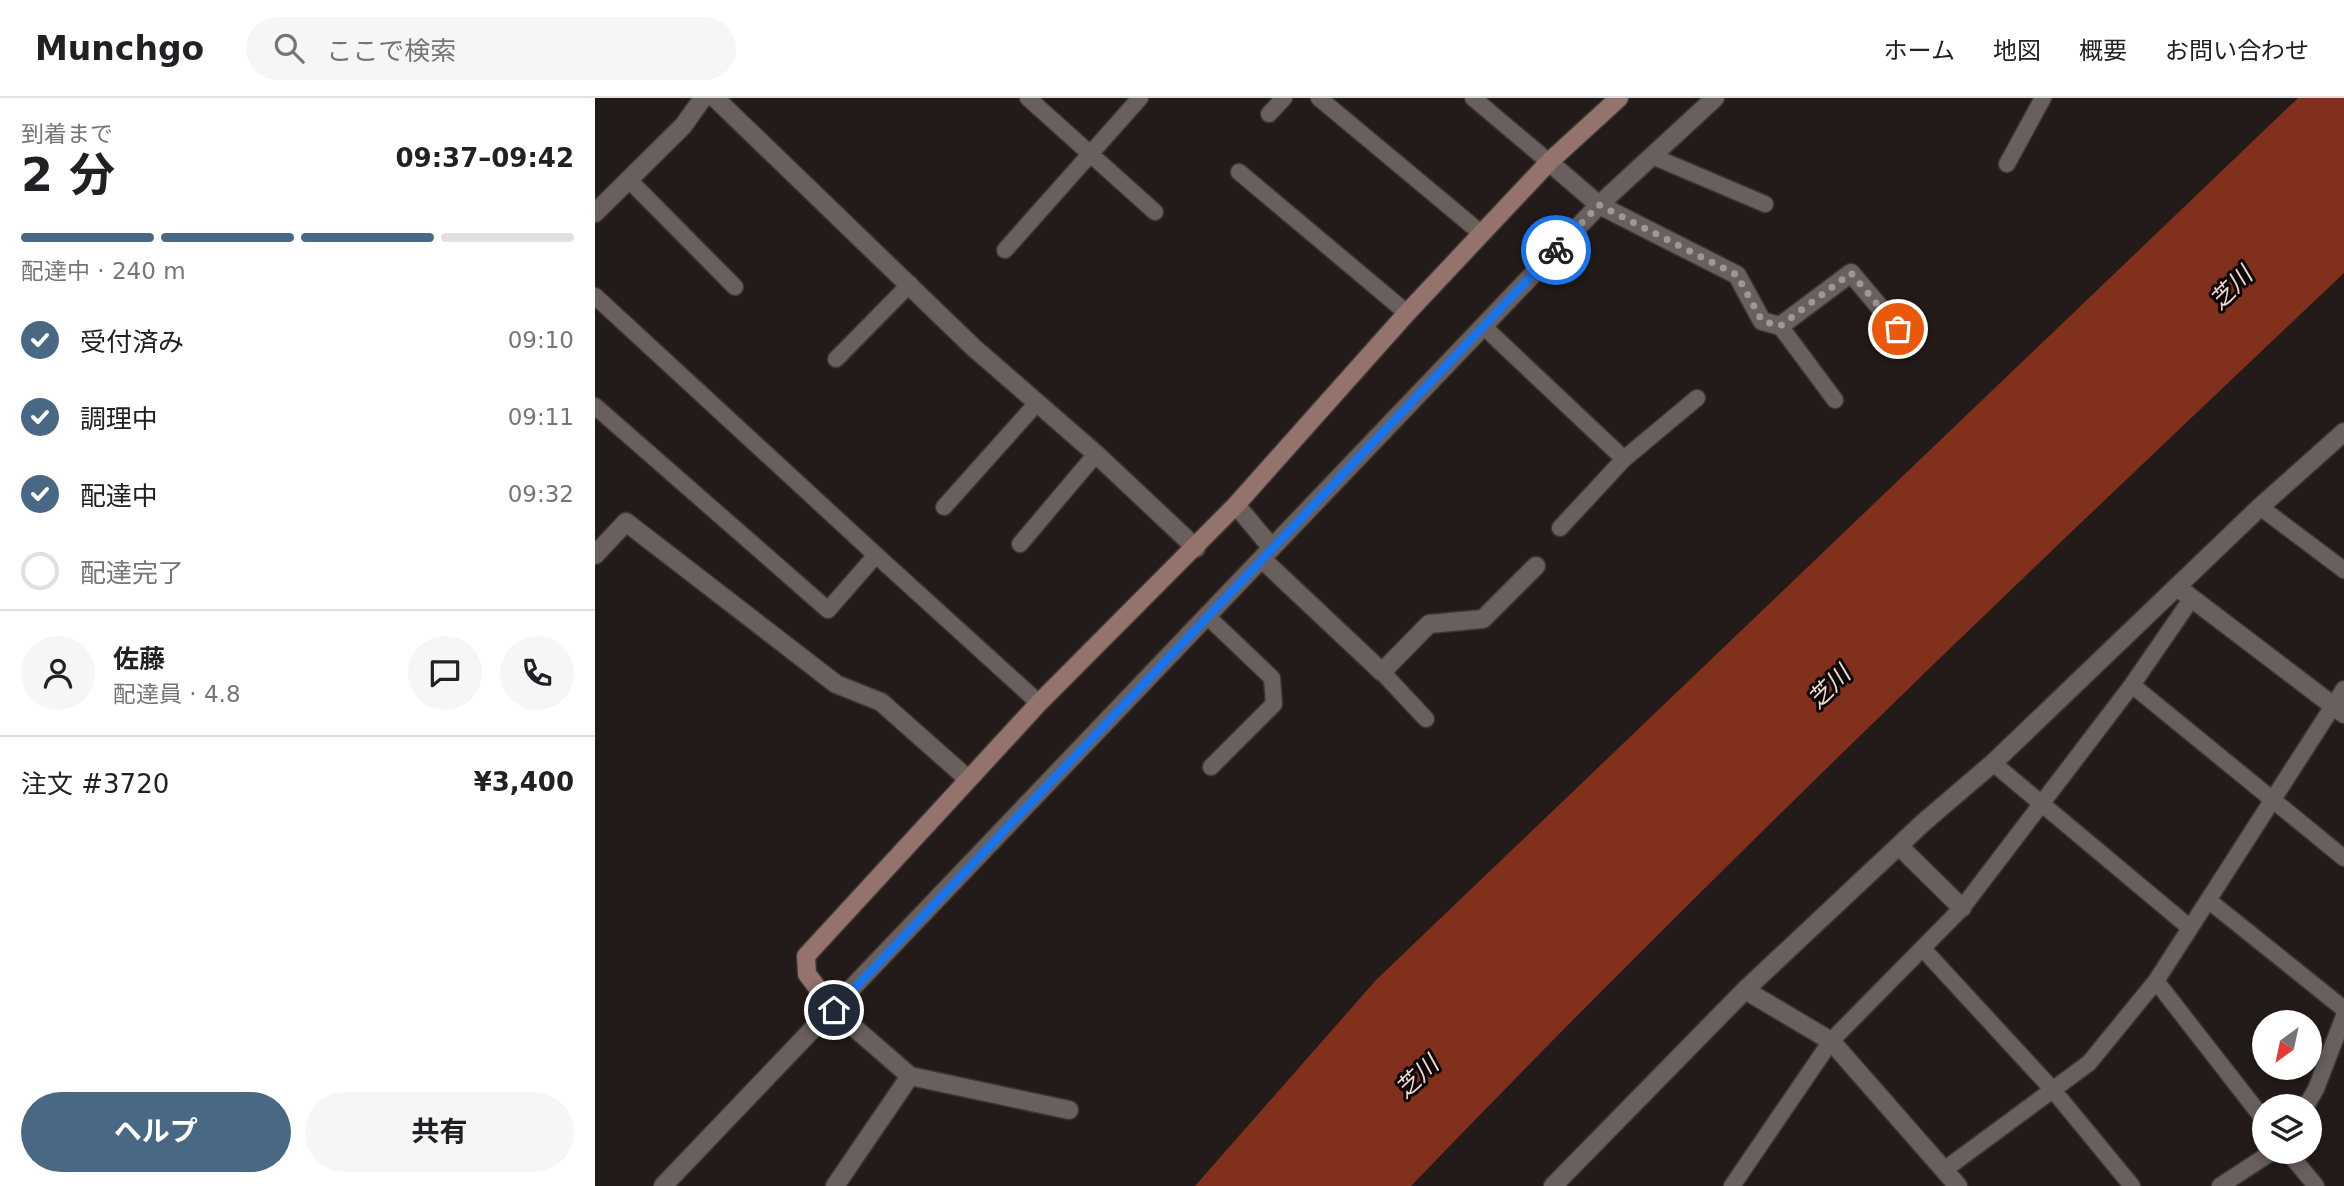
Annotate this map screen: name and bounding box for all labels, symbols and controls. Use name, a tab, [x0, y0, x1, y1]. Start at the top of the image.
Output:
search box	[246, 17, 736, 80]
text: Munchgo	[35, 29, 204, 68]
icon: search	[270, 29, 308, 67]
text: ここで検索	[326, 36, 456, 66]
text: ホーム	[1884, 37, 1955, 65]
text: 地図	[1993, 37, 2041, 65]
text: 概要	[2079, 37, 2127, 65]
text: お問い合わせ	[2165, 37, 2309, 65]
text: 到着まで	[21, 121, 113, 147]
text: 09:37–09:42	[395, 143, 574, 173]
text: 2 分	[21, 148, 115, 202]
courier	[1521, 215, 1591, 285]
icon: bike	[1537, 231, 1575, 269]
text: 配達中 · 240 m	[21, 258, 186, 284]
water label: 芝川	[2204, 259, 2260, 315]
pin	[1868, 299, 1928, 359]
icon: bag	[1879, 310, 1917, 348]
icon: check	[21, 321, 59, 359]
text: 受付済み	[80, 327, 184, 357]
text: 09:10	[508, 327, 574, 353]
icon: check	[21, 398, 59, 436]
text: 調理中	[80, 404, 158, 434]
text: 09:11	[508, 404, 574, 430]
icon: check	[21, 475, 59, 513]
text: 配達中	[80, 481, 158, 511]
text: 09:32	[508, 481, 574, 507]
text: 配達完了	[80, 558, 184, 588]
button: person	[21, 636, 95, 710]
button: chat	[408, 636, 482, 710]
button: phone	[500, 636, 574, 710]
text: 佐藤	[113, 644, 165, 674]
water label: 芝川	[1802, 658, 1858, 714]
text: 配達員 · 4.8	[113, 681, 241, 707]
text: ¥3,400	[474, 767, 574, 797]
text: 注文 #3720	[21, 769, 169, 799]
pin	[804, 980, 864, 1040]
icon: home	[815, 991, 853, 1029]
north arrow	[2252, 1010, 2322, 1080]
map controls	[2252, 1010, 2322, 1164]
water label: 芝川	[1390, 1048, 1446, 1104]
button: ヘルプ	[21, 1092, 291, 1172]
button: 共有	[305, 1092, 574, 1172]
button: layers	[2252, 1094, 2322, 1164]

